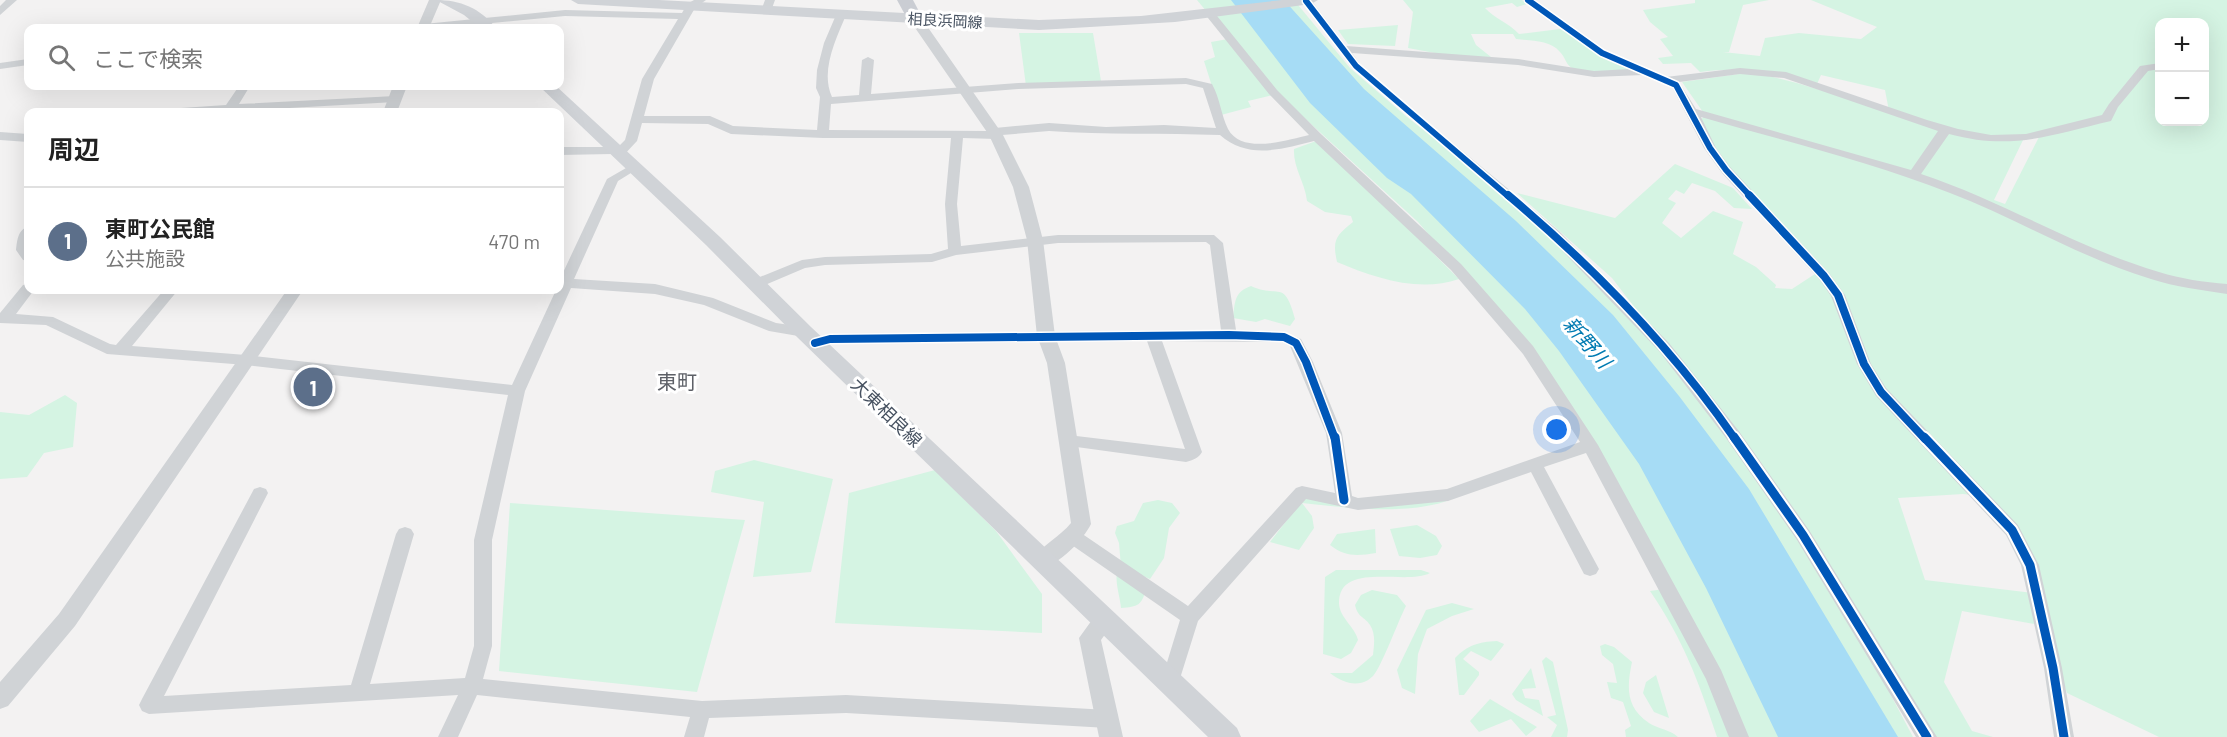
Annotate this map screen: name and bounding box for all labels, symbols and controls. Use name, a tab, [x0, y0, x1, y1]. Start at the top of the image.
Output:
street label: 相良浜岡線	[907, 9, 983, 31]
map controls	[2155, 18, 2209, 126]
button: +	[2155, 18, 2209, 72]
search box	[24, 24, 564, 90]
icon: search	[45, 41, 78, 74]
text: ここで検索	[93, 45, 203, 71]
button: −	[2155, 72, 2209, 126]
text: 周辺	[48, 133, 100, 164]
text: 東町公民館	[105, 215, 215, 241]
text: 1	[64, 229, 71, 253]
text: 470 m	[488, 229, 540, 253]
text: 公共施設	[105, 246, 185, 270]
water label: 新野川	[1559, 311, 1618, 374]
pin: 1	[294, 364, 332, 410]
district label: 東町	[657, 369, 697, 393]
street label: 大東相良線	[847, 373, 927, 451]
your location	[1542, 415, 1571, 444]

